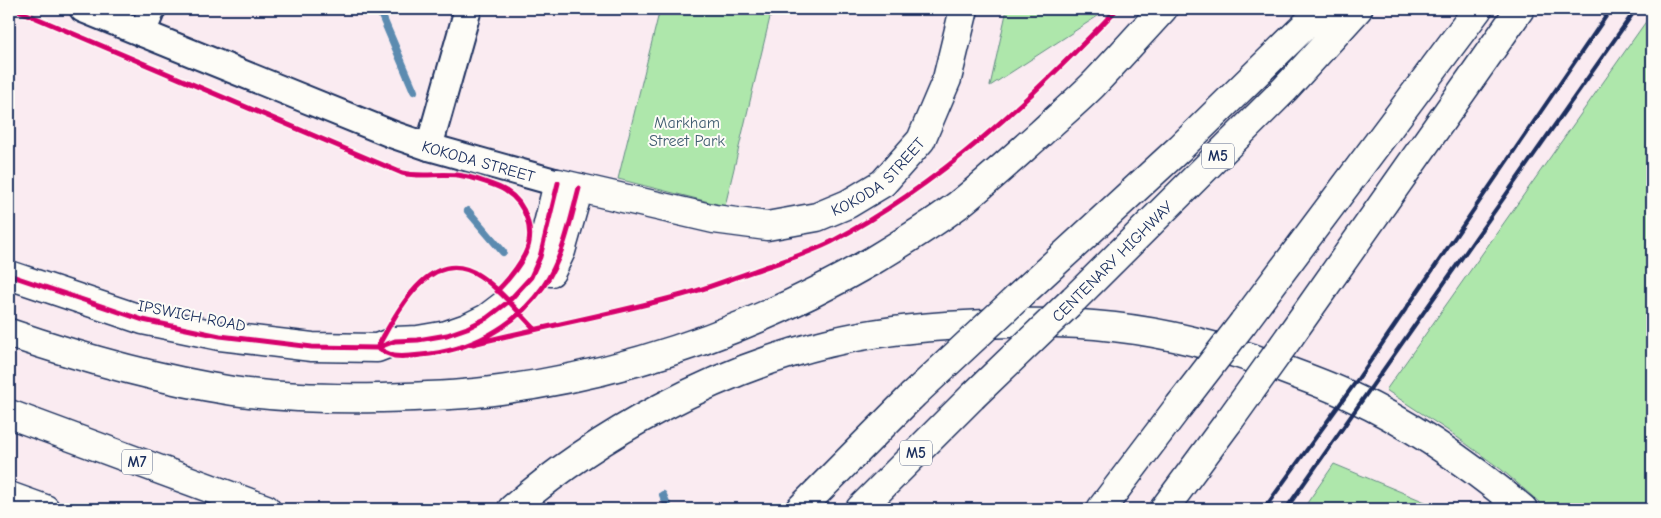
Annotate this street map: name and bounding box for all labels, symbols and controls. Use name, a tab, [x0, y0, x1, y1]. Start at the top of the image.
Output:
park label: Markham Street Park	[649, 114, 725, 150]
street label: KOKODA STREET	[829, 134, 929, 220]
street label: KOKODA STREET	[419, 137, 537, 186]
road number: M5	[1202, 144, 1234, 168]
street label: CENTENARY HIGHWAY	[1049, 197, 1177, 326]
street label: IPSWICH ROAD	[136, 297, 247, 335]
road number: M5	[900, 440, 932, 466]
road number: M7	[122, 450, 152, 474]

